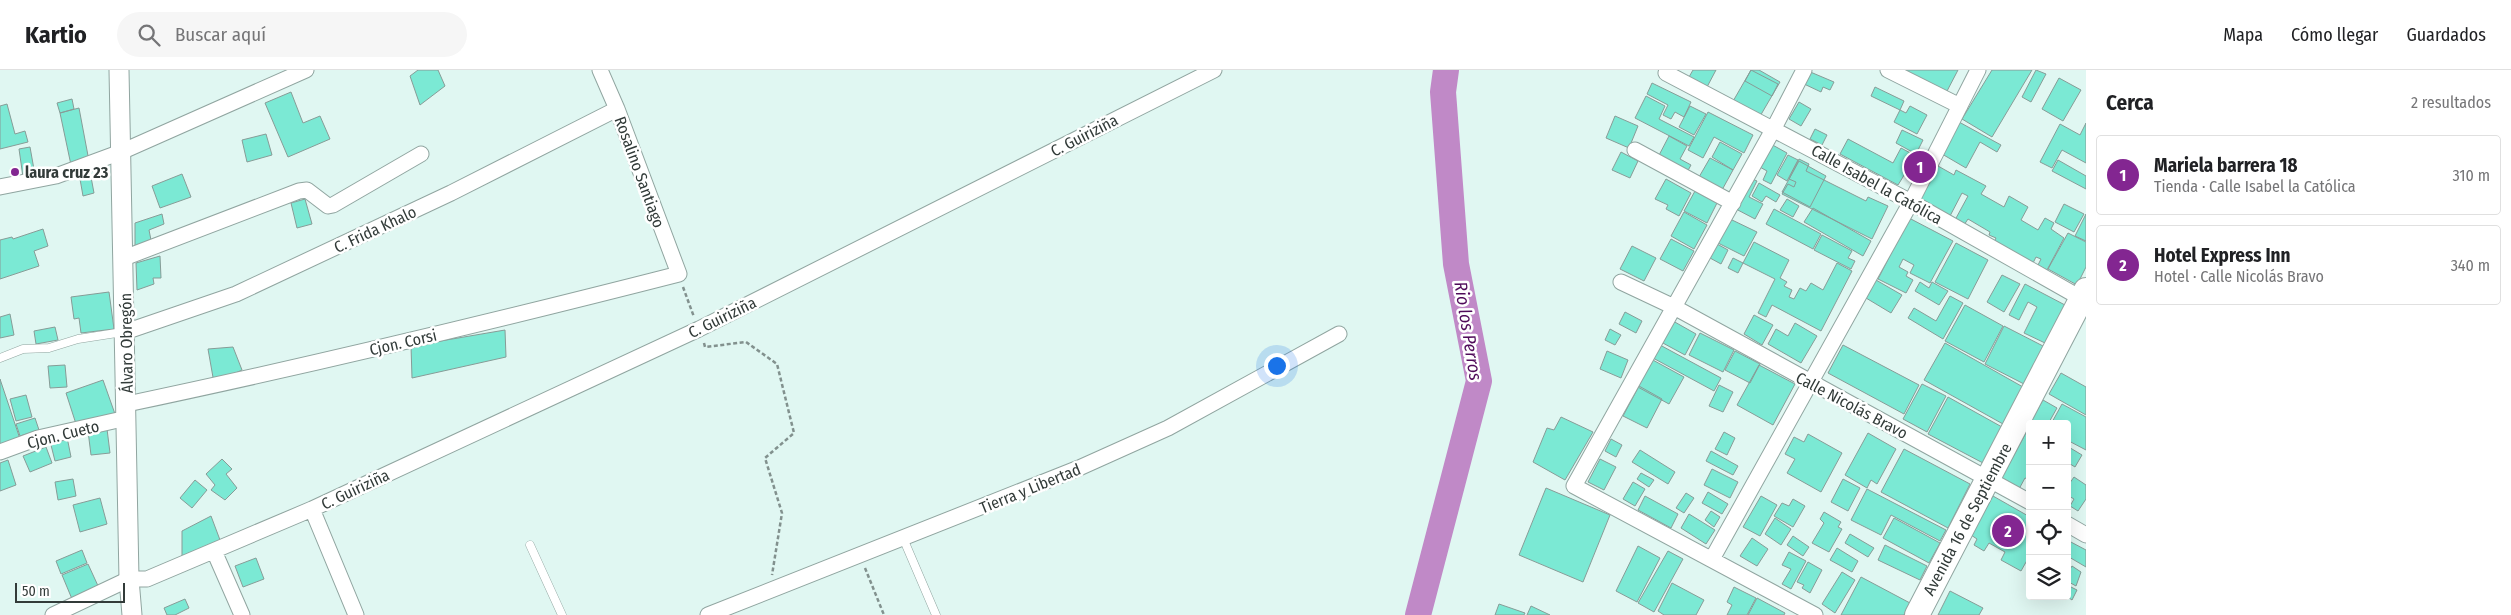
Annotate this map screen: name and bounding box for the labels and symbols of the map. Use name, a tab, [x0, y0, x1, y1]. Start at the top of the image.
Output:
street label: C. Guiriziña	[1047, 110, 1121, 161]
street label: Rosalino Santiago	[611, 114, 668, 230]
street label: Calle Isabel la Católica	[1808, 141, 1946, 228]
pin: 1	[1904, 148, 1936, 186]
place label: laura cruz 23	[25, 163, 109, 182]
marker: laura cruz 23	[9, 166, 21, 178]
street label: C. Frida Khalo	[331, 202, 419, 257]
water label: Rio los Perros	[1449, 280, 1487, 382]
street label: Álvaro Obregón	[116, 293, 137, 393]
street label: C. Guiriziña	[685, 293, 759, 342]
street label: Cjon. Corsi	[368, 326, 439, 359]
your location	[1264, 353, 1290, 379]
street label: Calle Nicolás Bravo	[1793, 368, 1911, 443]
street label: Cjon. Cueto	[25, 416, 101, 453]
street label: Avenida 16 de Septiembre	[1919, 440, 2016, 599]
street label: Tierra y Libertad	[977, 460, 1083, 517]
street label: C. Guiriziña	[318, 465, 392, 514]
pin: 2	[1992, 512, 2024, 550]
scale bar	[15, 580, 125, 603]

